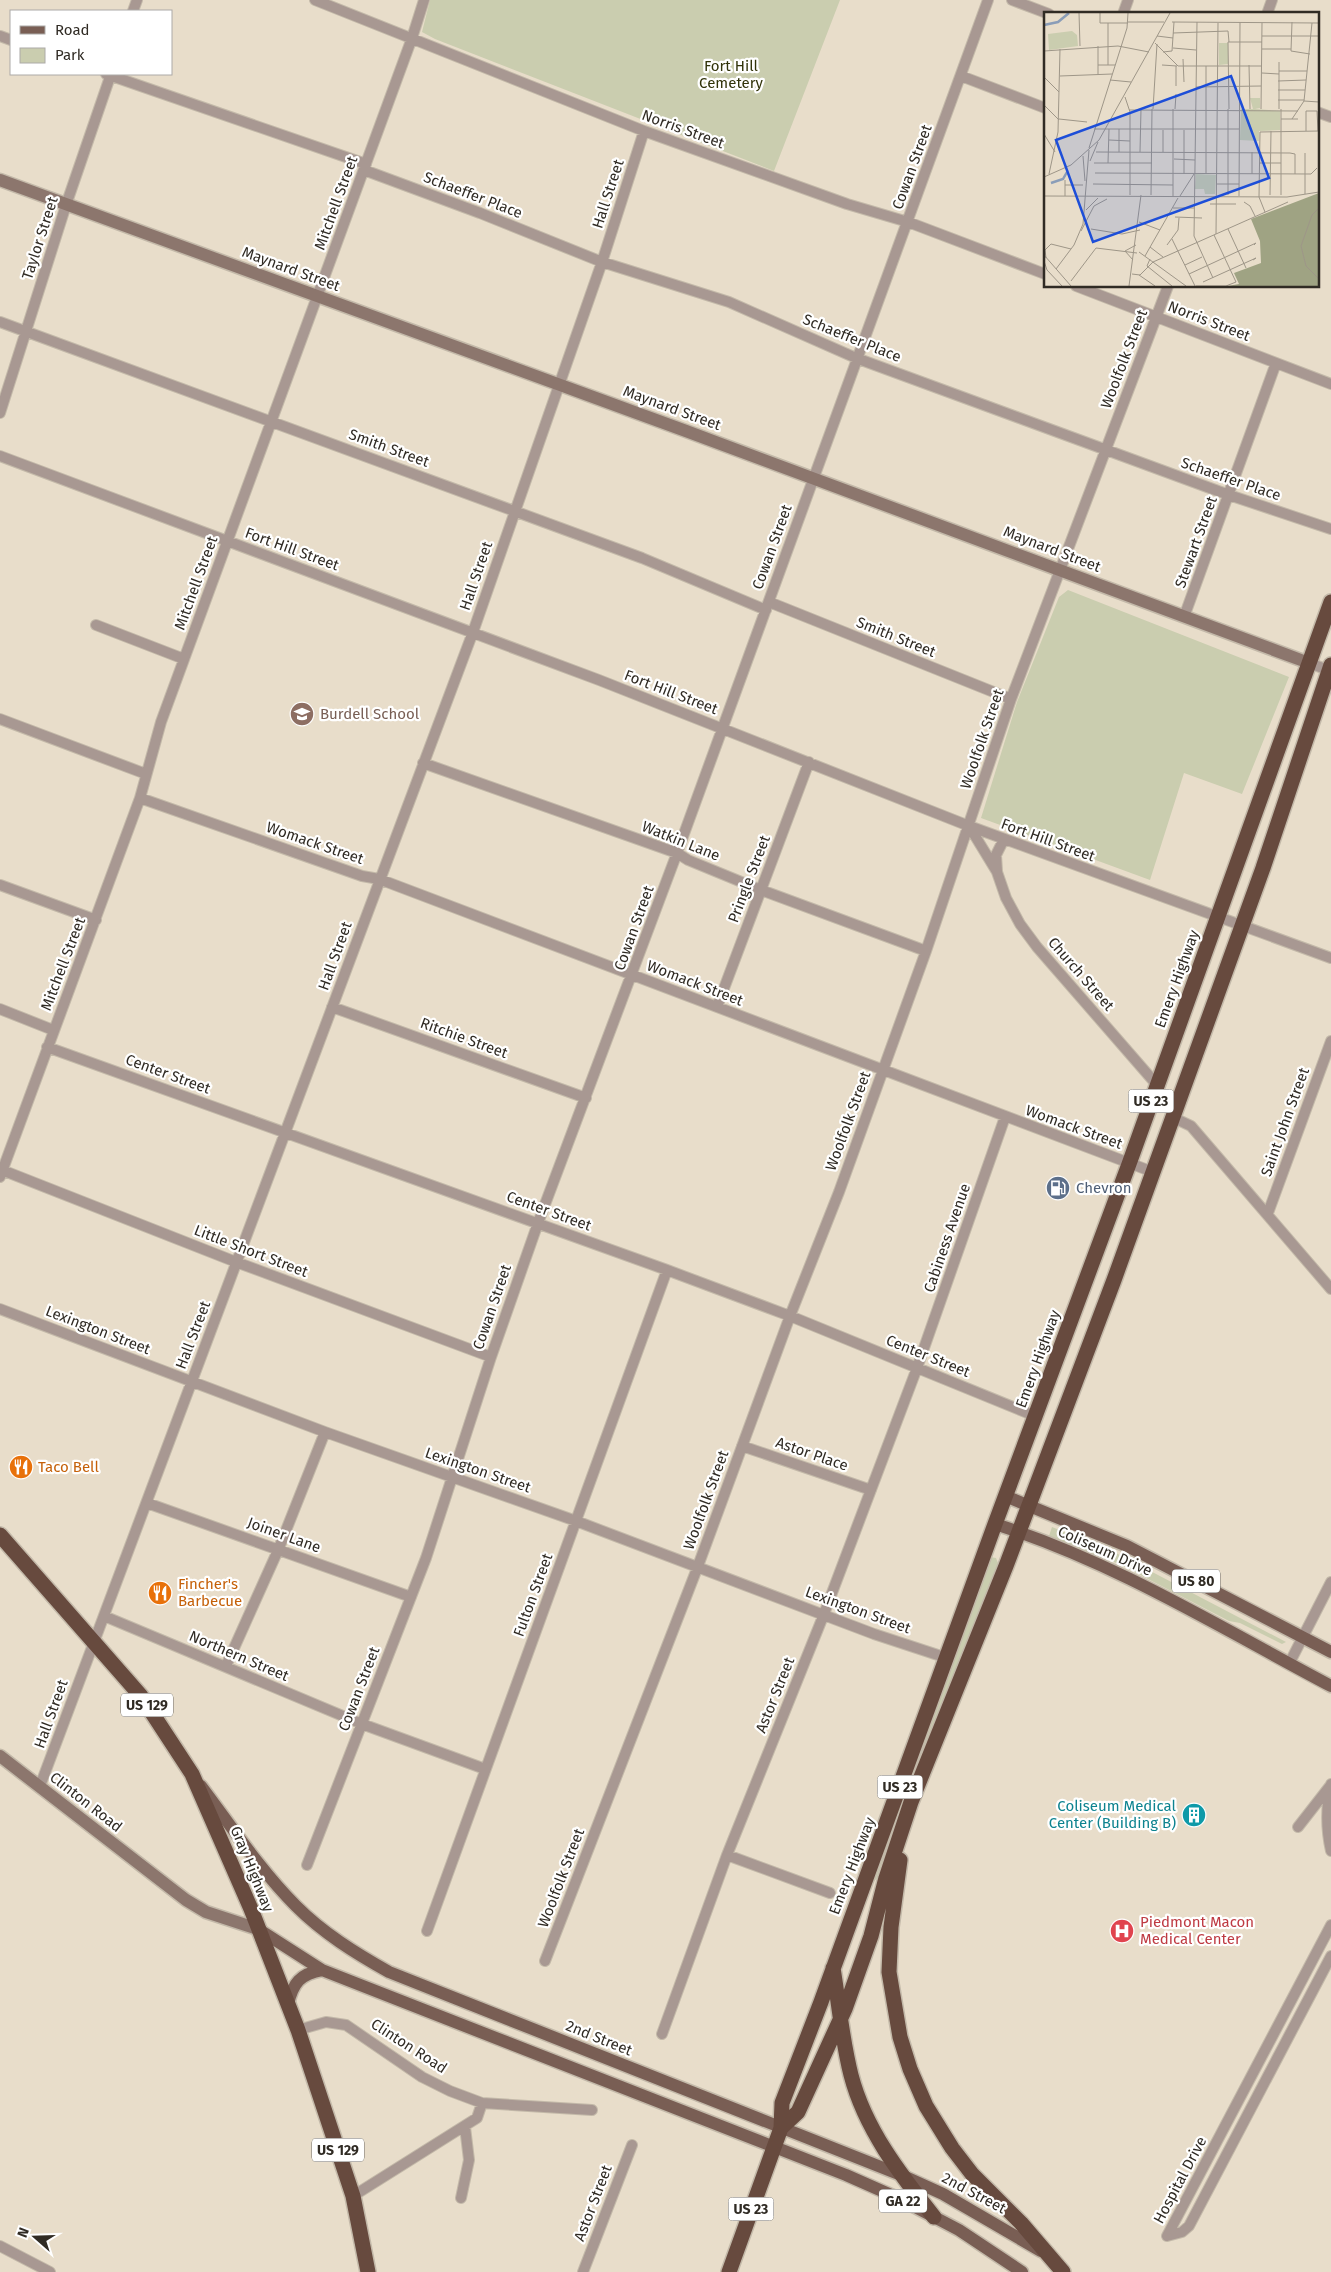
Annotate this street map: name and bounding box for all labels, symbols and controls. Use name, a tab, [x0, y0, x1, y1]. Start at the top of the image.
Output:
legend	[10, 10, 172, 75]
inset map	[1044, 12, 1318, 288]
text: Road	[55, 21, 90, 39]
text: Park	[55, 46, 85, 64]
park label: Fort Hill Cemetery	[699, 57, 764, 92]
street label: Norris Street	[639, 106, 727, 152]
street label: Cowan Street	[888, 122, 936, 212]
street label: Mitchell Street	[311, 153, 362, 252]
street label: Hall Street	[588, 157, 628, 231]
street label: Schaeffer Place	[421, 168, 525, 222]
street label: Taylor Street	[18, 194, 62, 282]
street label: Maynard Street	[240, 243, 343, 295]
street label: Norris Street	[1165, 297, 1253, 345]
street label: Woolfolk Street	[1097, 306, 1151, 411]
street label: Schaeffer Place	[800, 310, 904, 366]
street label: Maynard Street	[621, 382, 724, 434]
street label: Smith Street	[346, 425, 432, 471]
street label: Schaeffer Place	[1179, 453, 1283, 505]
street label: Stewart Street	[1171, 493, 1221, 590]
street label: Cowan Street	[748, 502, 796, 592]
street label: Maynard Street	[1001, 522, 1104, 576]
street label: Fort Hill Street	[243, 524, 342, 575]
street label: Mitchell Street	[171, 533, 222, 632]
street label: Hall Street	[456, 539, 496, 613]
street label: Smith Street	[854, 613, 939, 661]
street label: Fort Hill Street	[622, 666, 721, 718]
street label: Woolfolk Street	[956, 686, 1008, 791]
school or university icon: Burdell School	[289, 701, 315, 727]
place label: Burdell School	[320, 705, 420, 723]
street label: Fort Hill Street	[999, 815, 1098, 866]
street label: Watkin Lane	[639, 817, 723, 865]
street label: Womack Street	[264, 818, 366, 868]
street label: Pringle Street	[724, 832, 774, 925]
street label: Cowan Street	[610, 883, 658, 973]
street label: Mitchell Street	[37, 914, 89, 1013]
street label: Hall Street	[314, 919, 356, 993]
street label: Emery Highway	[1151, 927, 1203, 1030]
street label: Church Street	[1044, 933, 1118, 1015]
street label: Womack Street	[644, 956, 746, 1010]
street label: Ritchie Street	[418, 1014, 511, 1062]
street label: Center Street	[123, 1050, 213, 1098]
street label: Saint John Street	[1257, 1065, 1313, 1179]
street label: Woolfolk Street	[822, 1068, 875, 1173]
road number: US 23	[1128, 1090, 1174, 1112]
street label: Womack Street	[1023, 1101, 1125, 1153]
fuel station icon: Chevron	[1045, 1175, 1071, 1201]
place label: Chevron	[1076, 1179, 1131, 1197]
street label: Cabiness Avenue	[920, 1181, 974, 1295]
street label: Center Street	[504, 1187, 594, 1235]
street label: Little Short Street	[192, 1221, 311, 1281]
street label: Cowan Street	[469, 1261, 515, 1352]
street label: Hall Street	[172, 1298, 214, 1372]
street label: Lexington Street	[43, 1302, 153, 1358]
street label: Emery Highway	[1012, 1307, 1064, 1410]
street label: Center Street	[883, 1331, 973, 1381]
street label: Astor Place	[773, 1433, 851, 1475]
street label: Lexington Street	[423, 1443, 534, 1497]
street label: Woolfolk Street	[680, 1447, 733, 1552]
restaurant icon: Taco Bell	[8, 1454, 34, 1480]
place label: Taco Bell	[38, 1458, 99, 1476]
street label: Joiner Lane	[245, 1513, 323, 1557]
street label: Coliseum Drive	[1055, 1522, 1155, 1580]
street label: Fulton Street	[510, 1550, 557, 1639]
road number: US 80	[1172, 1570, 1220, 1592]
place label: Fincher's Barbecue	[178, 1575, 242, 1610]
restaurant icon: Fincher's Barbecue	[147, 1580, 173, 1606]
street label: Lexington Street	[803, 1583, 914, 1638]
street label: Northern Street	[186, 1627, 292, 1685]
street label: Cowan Street	[335, 1644, 384, 1734]
street label: Astor Street	[752, 1654, 799, 1735]
street label: Hall Street	[30, 1677, 72, 1751]
road number: US 129	[121, 1694, 173, 1716]
street label: Clinton Road	[46, 1768, 126, 1836]
road number: US 23	[878, 1775, 922, 1798]
place label: Coliseum Medical Center (Building B)	[1049, 1797, 1177, 1832]
building icon: Coliseum Medical Center (Building B)	[1181, 1802, 1207, 1828]
street label: Emery Highway	[825, 1814, 879, 1917]
street label: Gray Highway	[227, 1823, 278, 1915]
street label: Woolfolk Street	[534, 1825, 588, 1930]
place label: Piedmont Macon Medical Center	[1140, 1913, 1254, 1948]
hospital icon: Piedmont Macon Medical Center	[1109, 1918, 1135, 1944]
street label: Clinton Road	[368, 2015, 450, 2077]
street label: 2nd Street	[563, 2017, 635, 2060]
street label: Hospital Drive	[1150, 2133, 1210, 2227]
road number: US 129	[312, 2138, 364, 2162]
street label: Astor Street	[570, 2162, 616, 2244]
street label: 2nd Street	[939, 2169, 1010, 2218]
road number: GA 22	[879, 2190, 927, 2212]
road number: US 23	[728, 2198, 774, 2220]
north arrow	[10, 2212, 60, 2262]
text: N	[14, 2225, 33, 2240]

